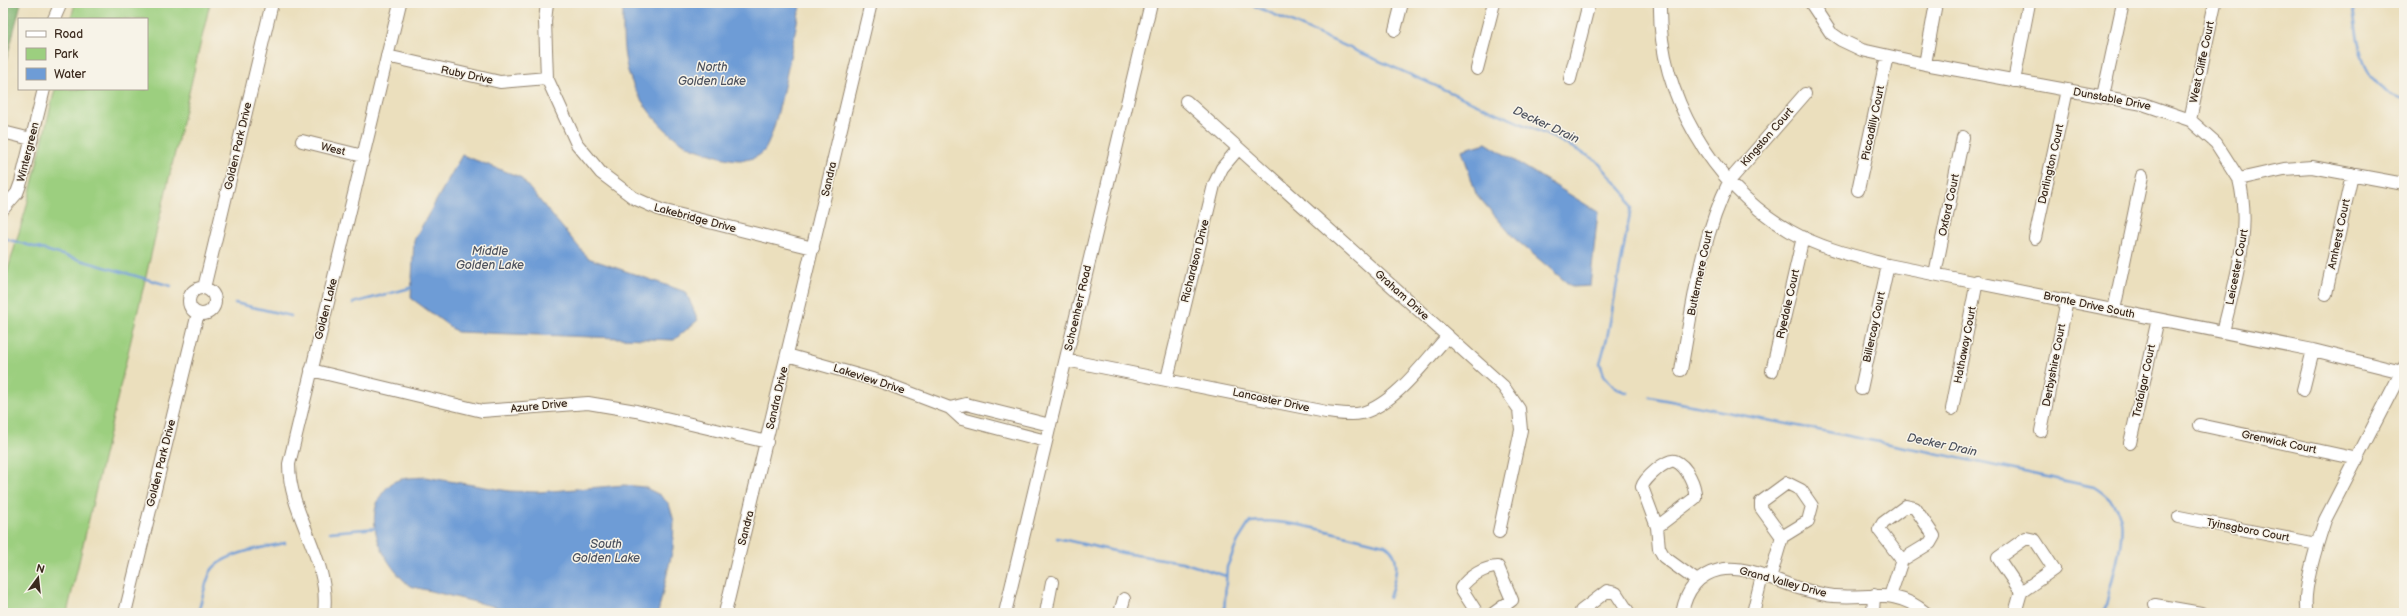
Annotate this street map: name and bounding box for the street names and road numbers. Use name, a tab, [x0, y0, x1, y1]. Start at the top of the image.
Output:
street label: West Cliffe Court	[2187, 19, 2217, 104]
street label: Ruby Drive	[440, 63, 495, 87]
street label: Piccadilly Court	[1859, 84, 1887, 162]
street label: Dunstable Drive	[2072, 85, 2152, 113]
street label: Golden Park Drive	[222, 100, 255, 191]
street label: Kingston Court	[1738, 104, 1796, 169]
street label: Wintergreen	[14, 121, 42, 183]
street label: Darlington Court	[2035, 122, 2067, 205]
street label: West	[319, 140, 347, 158]
street label: Sandra	[819, 160, 839, 198]
street label: Oxford Court	[1936, 172, 1962, 237]
street label: Amherst Court	[2325, 197, 2353, 270]
street label: Lakebridge Drive	[652, 201, 738, 235]
street label: Richardson Drive	[1178, 218, 1212, 304]
street label: Leicester Court	[2223, 227, 2251, 306]
street label: Buttermere Court	[1685, 228, 1716, 317]
street label: Schoenherr Road	[1062, 264, 1094, 352]
street label: Graham Drive	[1372, 267, 1432, 323]
street label: Ryedale Court	[1774, 267, 1802, 340]
street label: Golden Lake	[312, 276, 340, 341]
street label: Bronte Drive South	[2042, 289, 2136, 321]
street label: Billercay Court	[1860, 290, 1888, 364]
street label: Hathaway Court	[1951, 305, 1979, 385]
street label: Derbyshire Court	[2040, 322, 2069, 408]
street label: Trafalgar Court	[2130, 343, 2158, 419]
street label: Lakeview Drive	[832, 361, 907, 397]
street label: Sandra Drive	[763, 365, 791, 431]
street label: Lancaster Drive	[1231, 385, 1311, 415]
street label: Azure Drive	[510, 396, 569, 415]
street label: Golden Park Drive	[144, 417, 178, 508]
street label: Grenwick Court	[2240, 428, 2318, 456]
street label: Sandra	[735, 509, 757, 547]
street label: Tyinsgboro Court	[2205, 516, 2291, 545]
street label: Grand Valley Drive	[1738, 564, 1829, 600]

